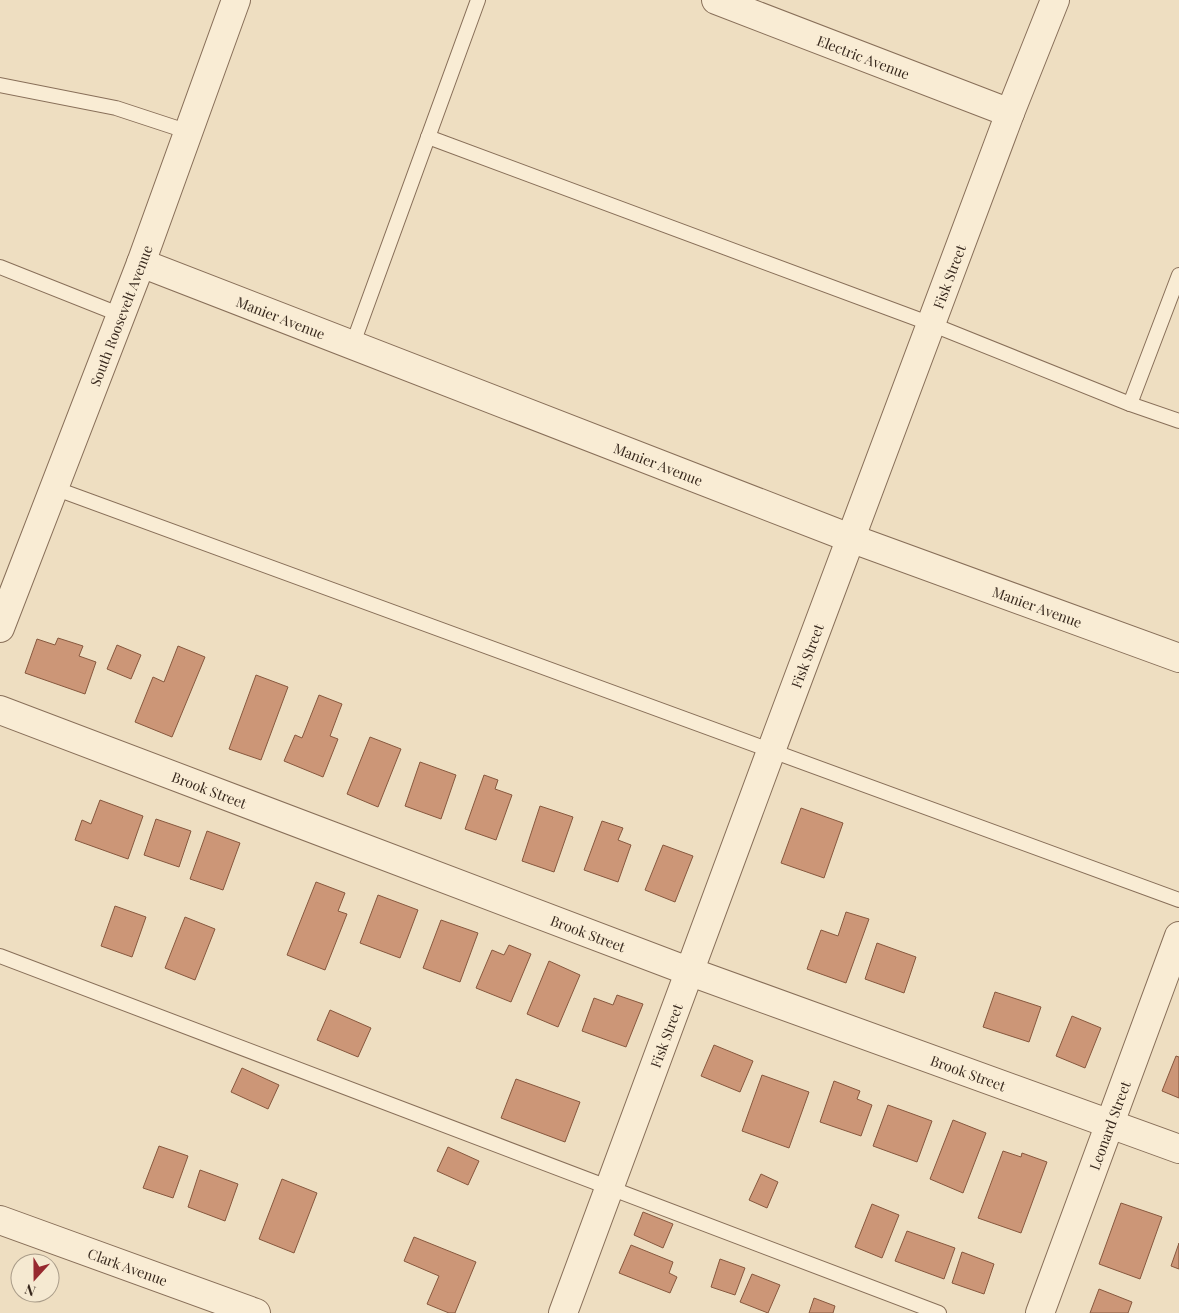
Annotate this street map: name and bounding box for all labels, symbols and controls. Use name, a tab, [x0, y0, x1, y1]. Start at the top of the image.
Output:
street label: Electric Avenue	[814, 30, 912, 83]
street label: Fisk Street	[928, 241, 970, 311]
street label: South Roosevelt Avenue	[85, 242, 156, 389]
street label: Manier Avenue	[234, 291, 328, 343]
street label: Manier Avenue	[611, 438, 706, 490]
street label: Manier Avenue	[990, 581, 1085, 631]
street label: Fisk Street	[786, 620, 828, 690]
street label: Brook Street	[169, 767, 250, 813]
street label: Brook Street	[548, 910, 629, 956]
street label: Fisk Street	[645, 1000, 687, 1070]
street label: Brook Street	[928, 1050, 1009, 1095]
street label: Leonard Street	[1084, 1077, 1135, 1173]
street label: Clark Avenue	[85, 1243, 170, 1290]
north arrow	[10, 1253, 60, 1303]
text: N	[22, 1280, 38, 1301]

